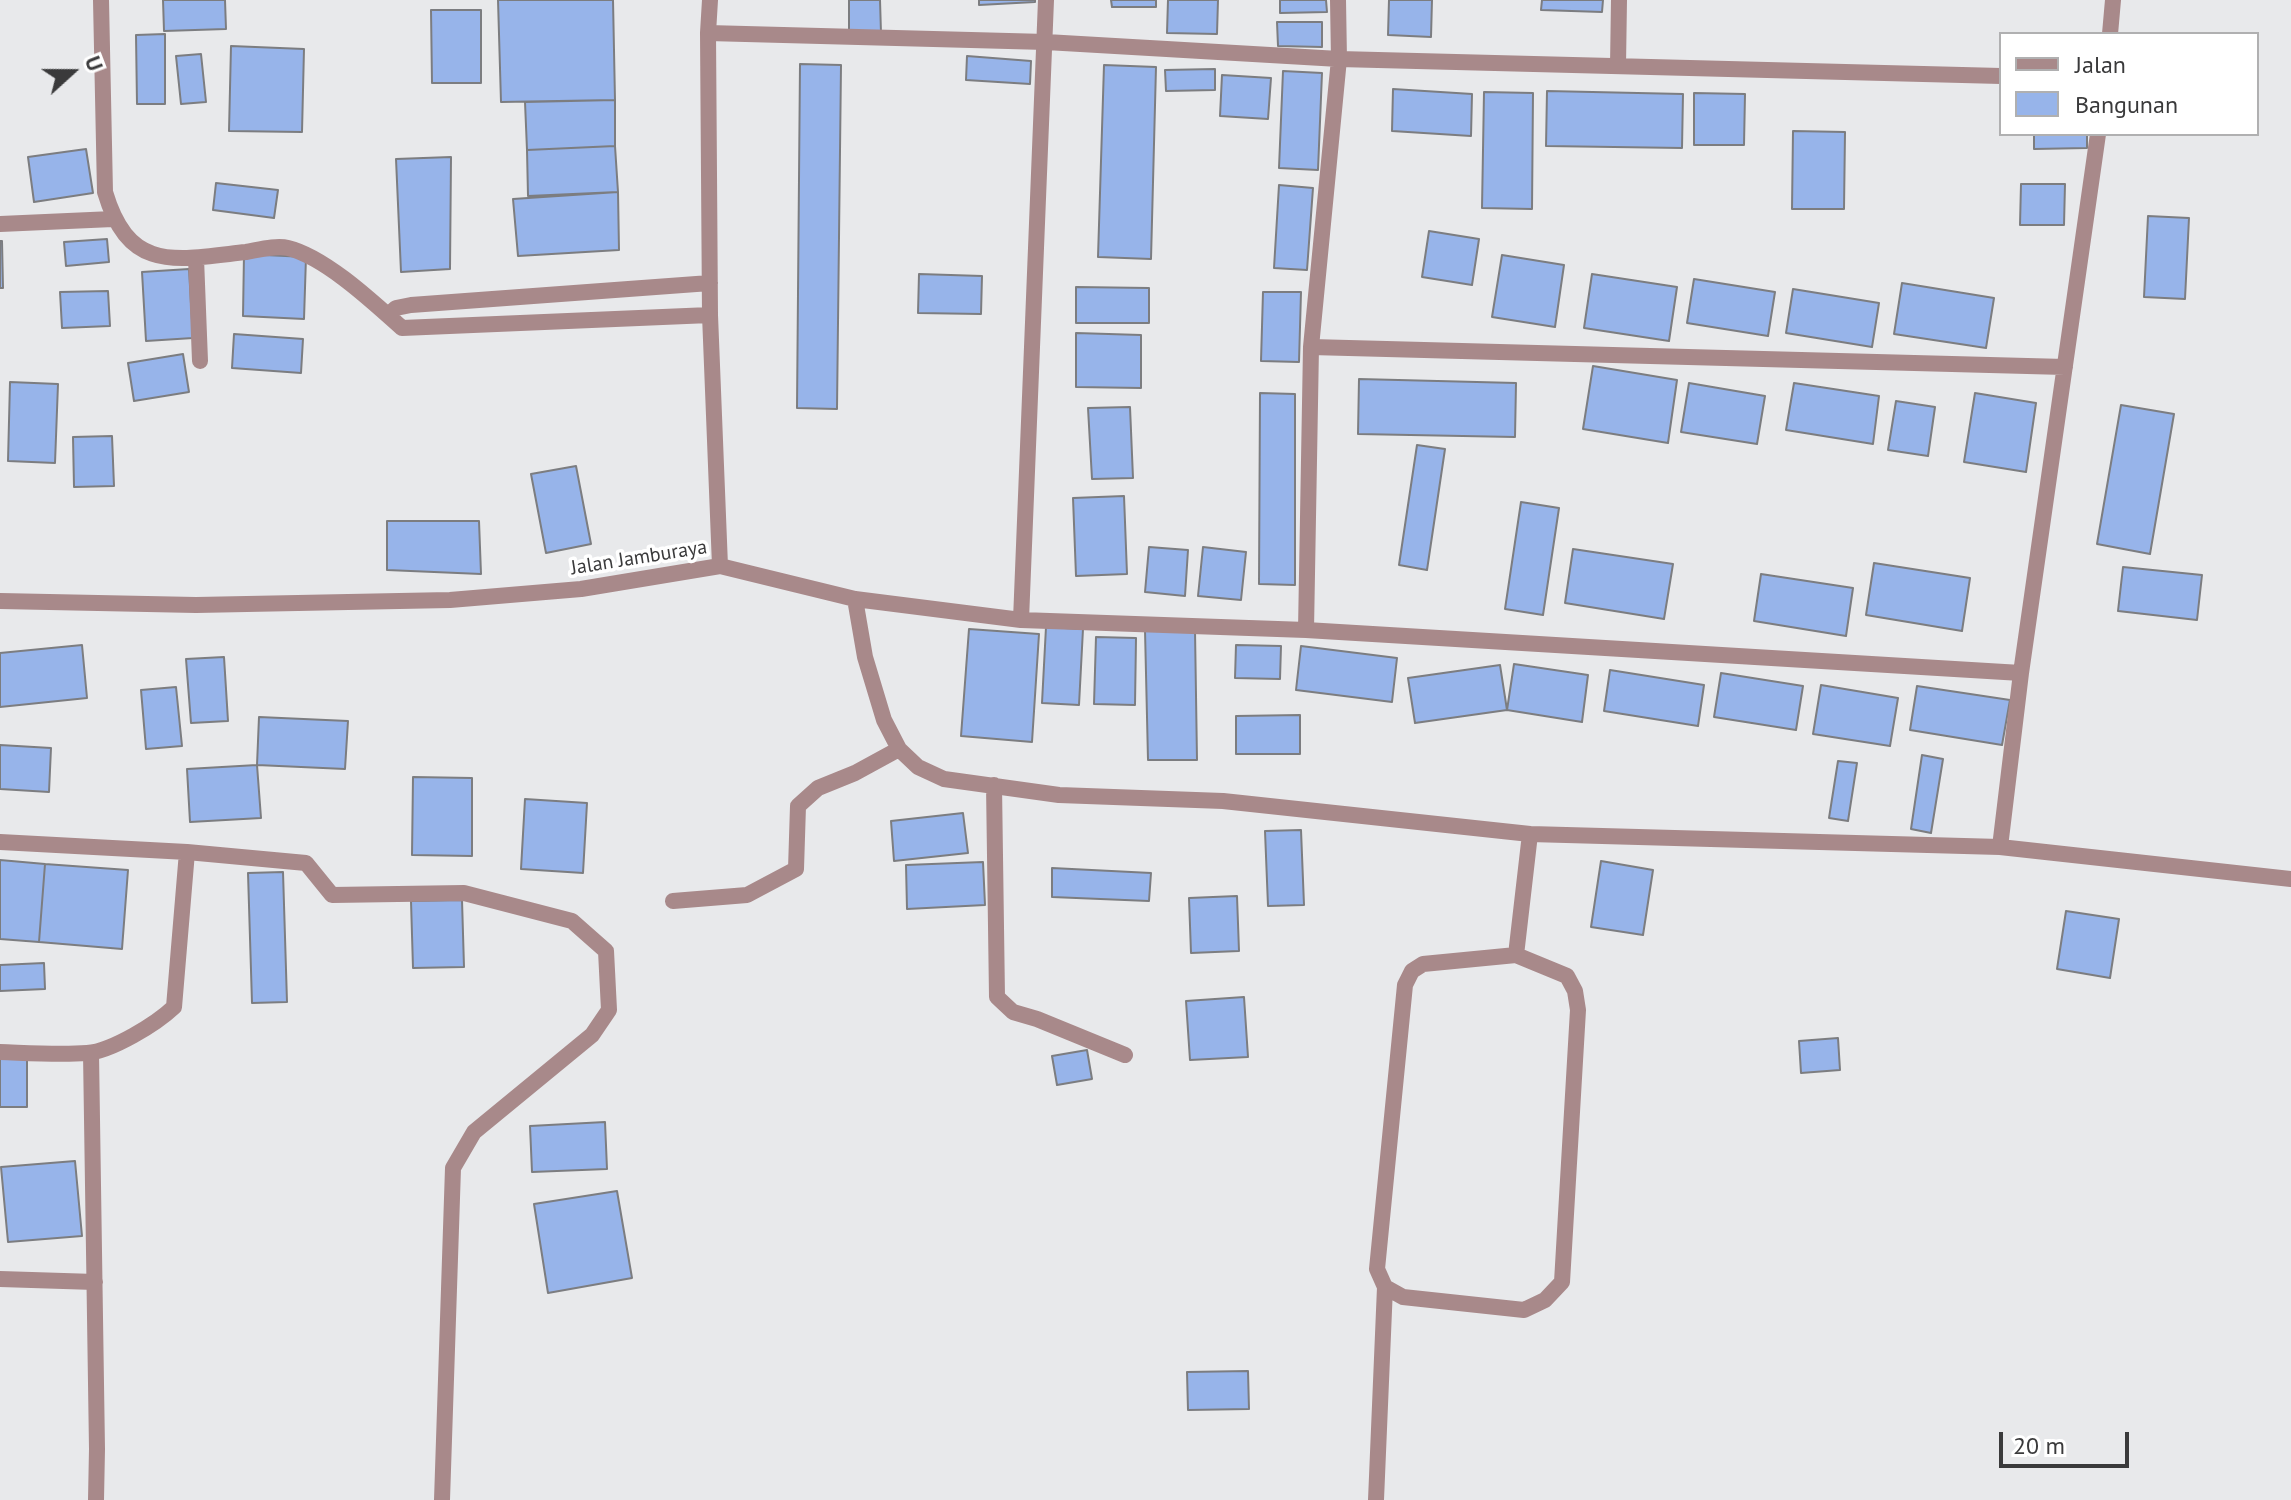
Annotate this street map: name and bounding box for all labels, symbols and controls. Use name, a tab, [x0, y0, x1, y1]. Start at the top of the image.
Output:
north arrow	[32, 32, 112, 112]
legend	[1999, 32, 2259, 136]
text: Jalan	[2075, 49, 2126, 80]
text: U	[79, 52, 110, 75]
text: Bangunan	[2075, 89, 2178, 120]
street label: Jalan Jamburaya	[569, 535, 709, 581]
scale bar	[2003, 1416, 2133, 1466]
text: 20 m	[2013, 1430, 2065, 1461]

